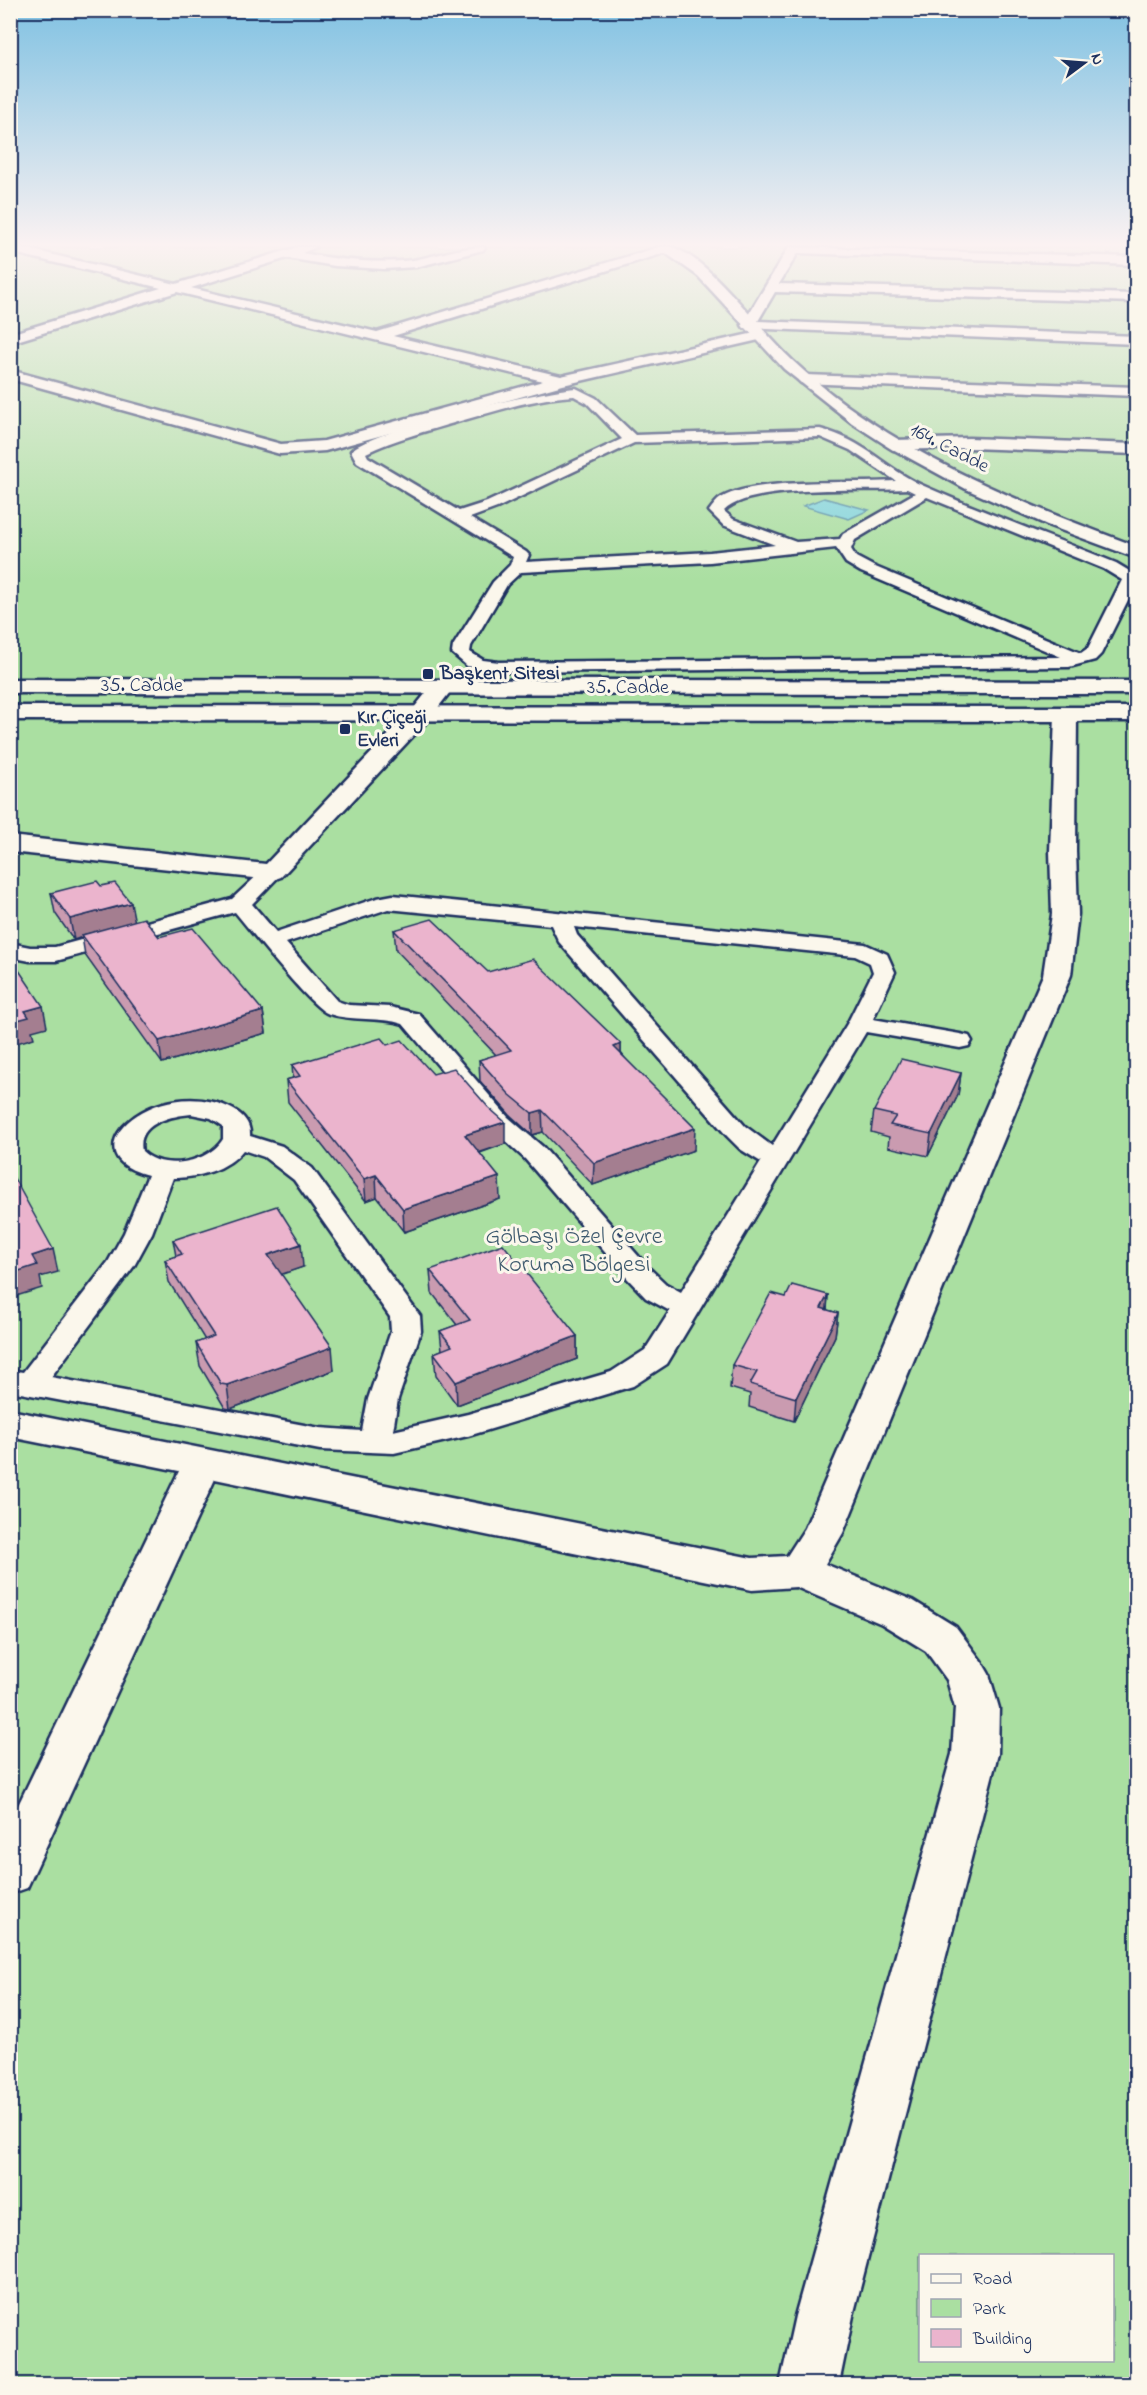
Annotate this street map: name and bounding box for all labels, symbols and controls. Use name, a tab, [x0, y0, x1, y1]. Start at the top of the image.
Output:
north arrow	[1054, 33, 1114, 93]
text: N	[1083, 51, 1110, 68]
street label: 164. Cadde	[904, 417, 994, 481]
place label: Başkent Sitesi	[439, 660, 560, 689]
marker: Başkent Sitesi	[421, 667, 435, 681]
street label: 35. Cadde	[101, 672, 183, 701]
street label: 35. Cadde	[587, 674, 669, 703]
place label: Kır Çiçeği Evleri	[357, 704, 427, 756]
marker: Kır Çiçeği Evleri	[338, 722, 352, 736]
park label: Gölbaşı Özel Çevre Koruma Bölgesi	[486, 1220, 663, 1283]
legend	[919, 2254, 1114, 2362]
text: Road	[973, 2267, 1012, 2293]
text: Park	[973, 2297, 1006, 2323]
text: Building	[972, 2327, 1032, 2354]

